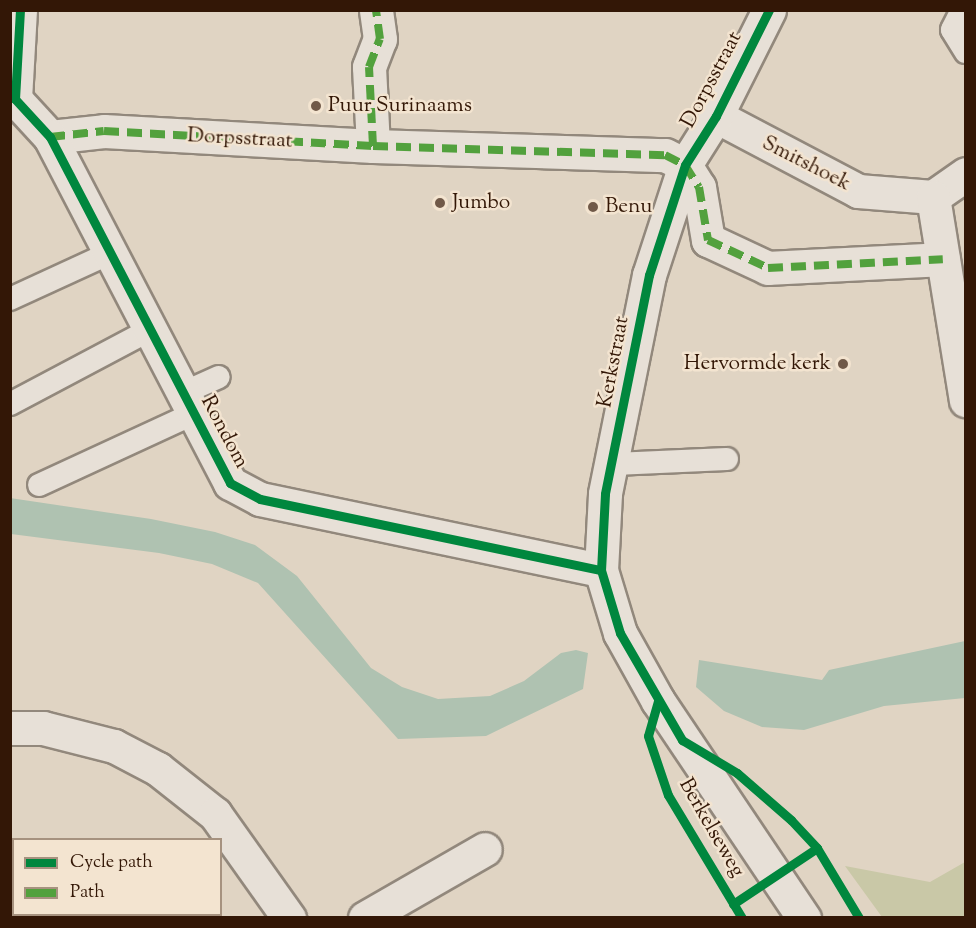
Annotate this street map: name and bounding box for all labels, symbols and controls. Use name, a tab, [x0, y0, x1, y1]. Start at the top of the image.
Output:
street label: Dorpsstraat	[676, 27, 748, 133]
place label: Puur Surinaams	[328, 93, 472, 119]
marker: Puur Surinaams	[309, 99, 323, 113]
street label: Dorpsstraat	[187, 124, 293, 154]
street label: Smitshoek	[758, 131, 854, 197]
place label: Jumbo	[452, 190, 510, 216]
place label: Benu	[605, 194, 652, 220]
marker: Jumbo	[433, 196, 447, 210]
marker: Benu	[586, 200, 600, 214]
street label: Kerkstraat	[593, 314, 635, 410]
place label: Hervormde kerk	[684, 351, 831, 377]
marker: Hervormde kerk	[836, 357, 850, 371]
street label: Rondom	[194, 391, 254, 473]
street label: Berkelseweg	[673, 774, 749, 882]
legend	[12, 838, 222, 916]
text: Cycle path	[70, 850, 153, 876]
text: Path	[70, 880, 105, 906]

